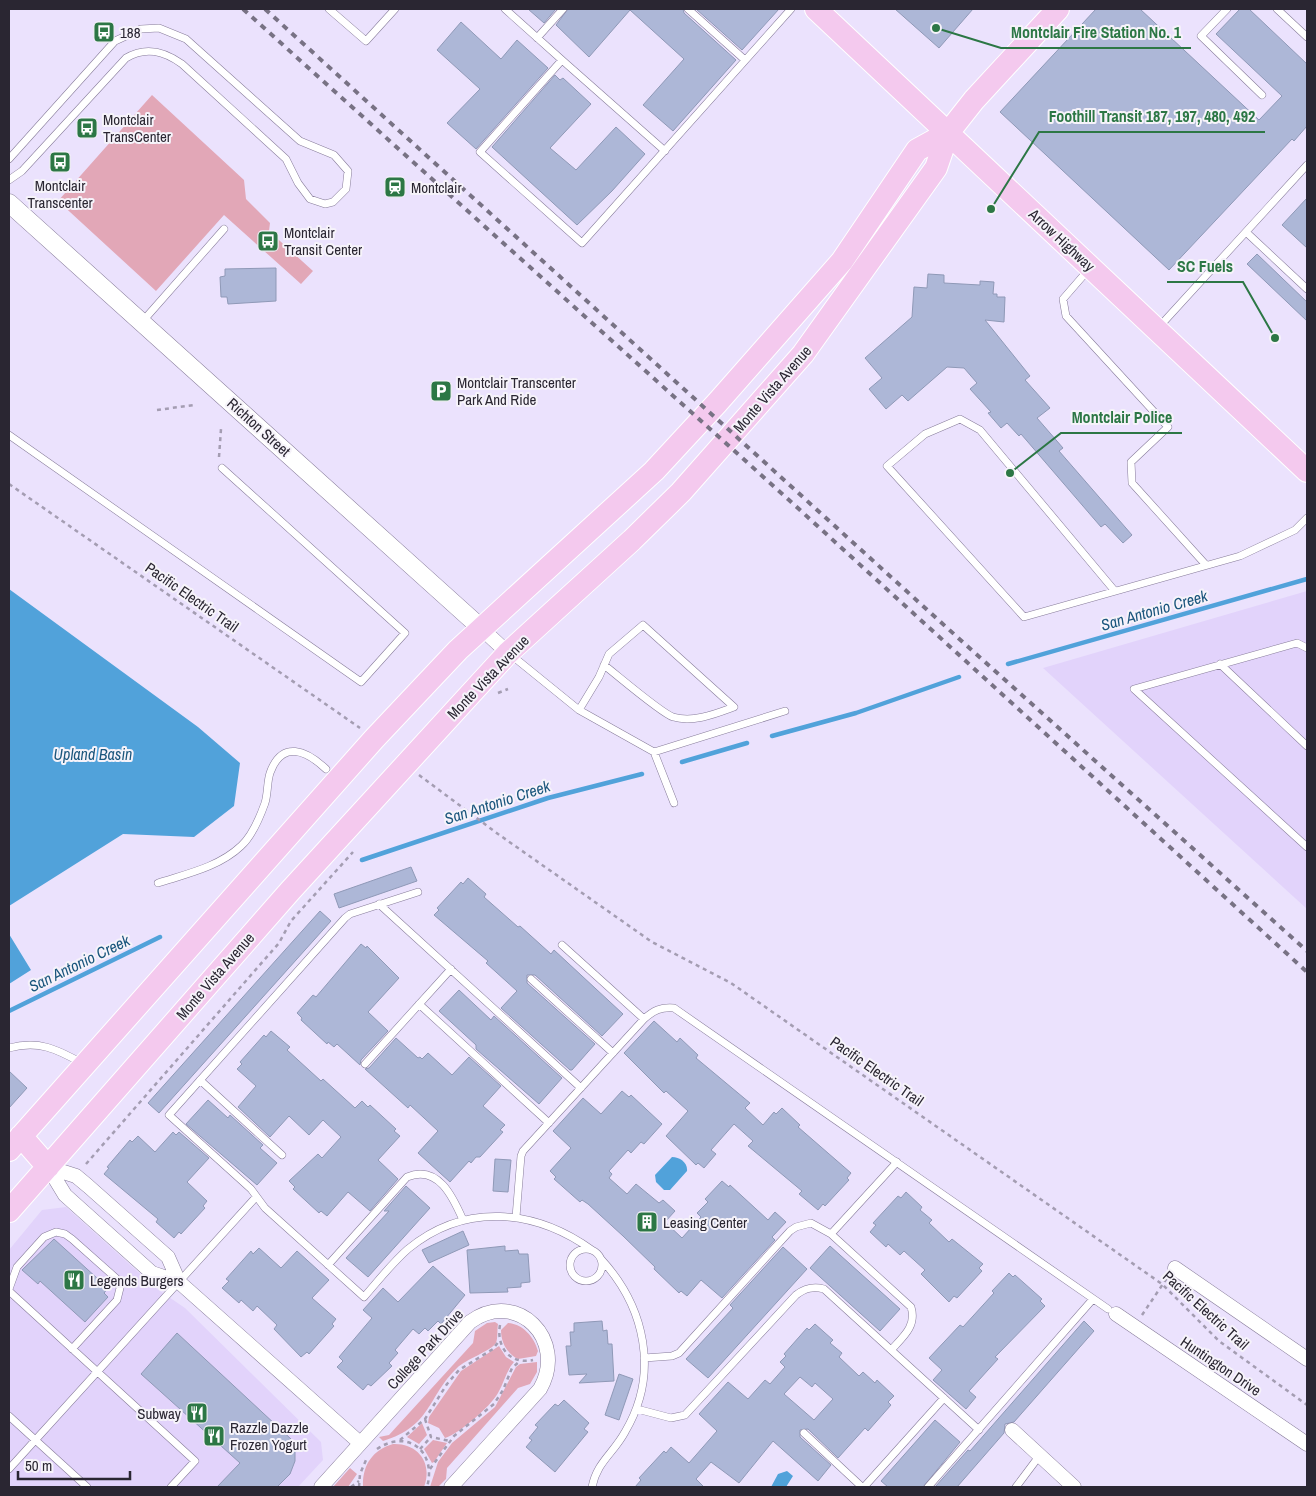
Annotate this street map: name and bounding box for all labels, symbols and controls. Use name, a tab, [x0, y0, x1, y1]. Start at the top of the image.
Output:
callout: Montclair Fire Station No. 1	[1001, 17, 1191, 48]
bus stop icon: 188	[92, 20, 116, 44]
text: Montclair Fire Station No. 1	[1011, 21, 1182, 43]
place label: 188	[120, 22, 141, 43]
callout: Foothill Transit 187, 197, 480, 492	[1039, 101, 1265, 132]
text: Foothill Transit 187, 197, 480, 492	[1049, 105, 1255, 127]
place label: Montclair TransCenter	[103, 109, 171, 147]
bus stop icon: Montclair TransCenter	[75, 116, 99, 140]
bus stop icon: Montclair Transcenter	[48, 150, 72, 174]
place label: Montclair Transcenter	[27, 175, 93, 213]
station icon: Montclair	[383, 175, 407, 199]
place label: Montclair	[411, 177, 462, 198]
street label: Arrow Highway	[1024, 203, 1100, 277]
place label: Montclair Transit Center	[284, 222, 362, 260]
bus stop icon: Montclair Transit Center	[256, 229, 280, 253]
callout: SC Fuels	[1167, 251, 1243, 282]
text: SC Fuels	[1177, 255, 1233, 277]
street label: Monte Vista Avenue	[728, 341, 816, 437]
place label: Montclair Transcenter Park And Ride	[457, 372, 576, 410]
parking icon: Montclair Transcenter Park And Ride	[429, 379, 453, 403]
street label: Richton Street	[223, 393, 296, 461]
callout: Montclair Police	[1061, 402, 1182, 433]
text: Montclair Police	[1072, 406, 1172, 428]
street label: Pacific Electric Trail	[141, 557, 243, 637]
water label: San Antonio Creek	[1098, 584, 1210, 636]
street label: Monte Vista Avenue	[442, 630, 534, 724]
water label: Upland Basin	[54, 743, 132, 765]
water label: San Antonio Creek	[441, 774, 553, 829]
street label: Monte Vista Avenue	[171, 928, 259, 1024]
water label: San Antonio Creek	[25, 929, 134, 997]
street label: Pacific Electric Trail	[826, 1031, 928, 1111]
building icon: Leasing Center	[635, 1210, 659, 1234]
place label: Leasing Center	[663, 1212, 747, 1233]
street label: Pacific Electric Trail	[1158, 1266, 1254, 1354]
restaurant icon: Legends Burgers	[62, 1268, 86, 1292]
place label: Legends Burgers	[90, 1270, 184, 1291]
street label: College Park Drive	[382, 1304, 468, 1394]
street label: Huntington Drive	[1177, 1331, 1266, 1401]
restaurant icon: Subway	[185, 1401, 209, 1425]
place label: Subway	[137, 1403, 182, 1424]
place label: Razzle Dazzle Frozen Yogurt	[230, 1417, 309, 1455]
restaurant icon: Razzle Dazzle Frozen Yogurt	[202, 1424, 226, 1448]
scale bar	[18, 1448, 130, 1480]
text: 50 m	[25, 1455, 52, 1476]

